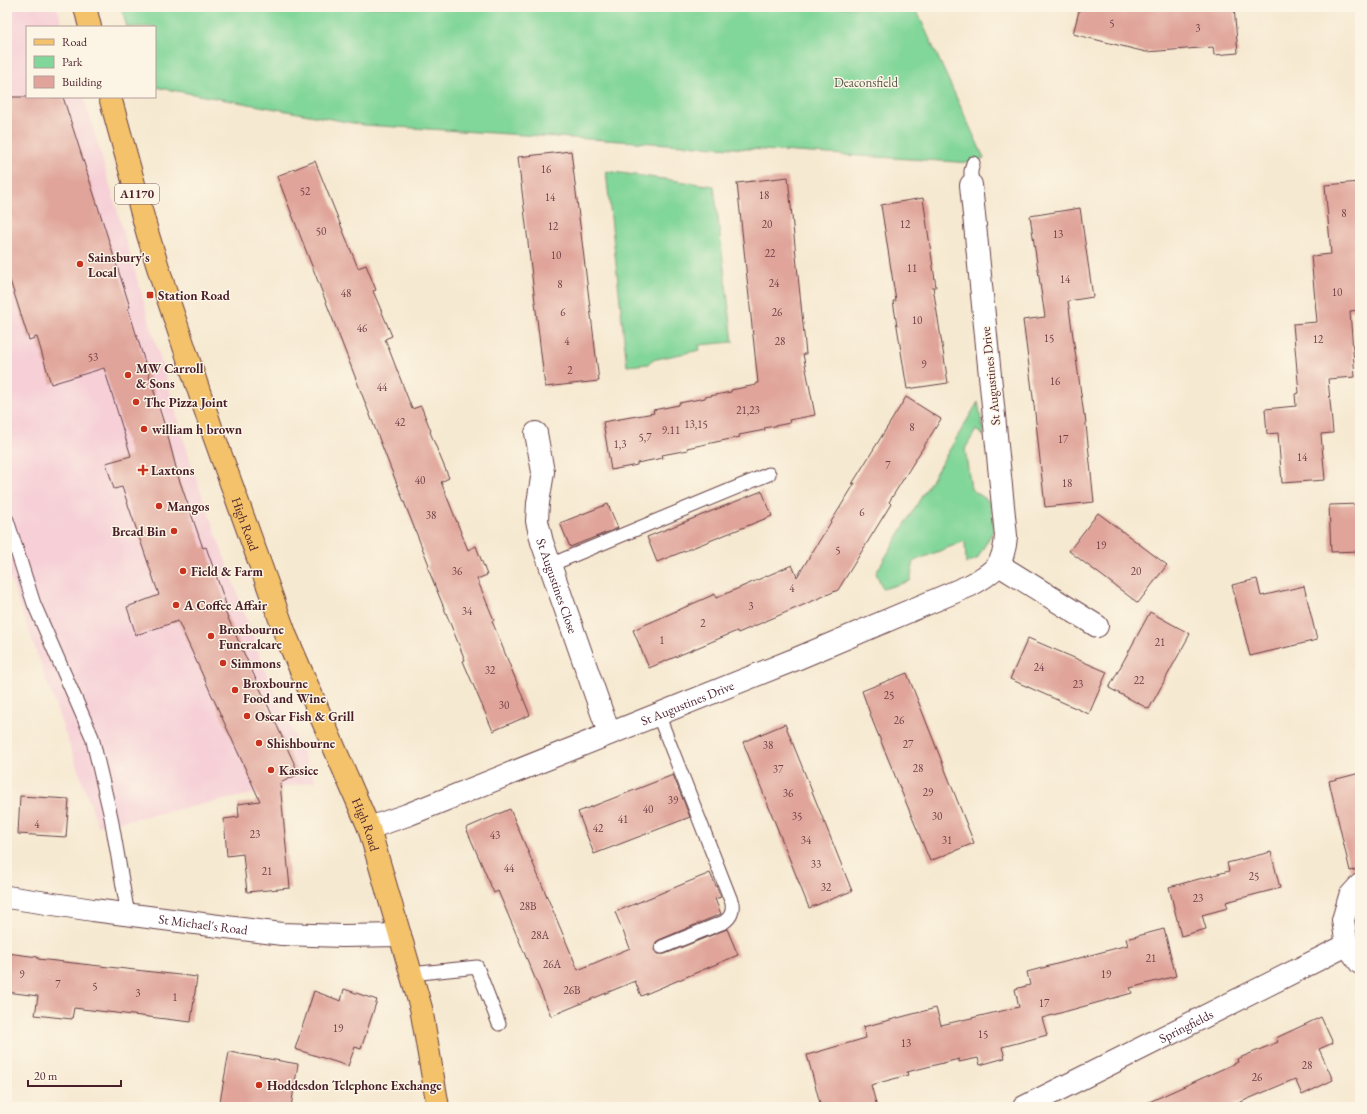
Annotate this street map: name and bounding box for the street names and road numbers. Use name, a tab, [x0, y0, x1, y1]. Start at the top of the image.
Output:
road number: A1170	[115, 184, 159, 204]
street label: St Augustines Drive	[977, 326, 1004, 426]
street label: High Road	[228, 495, 263, 554]
street label: St Augustines Close	[532, 537, 581, 636]
street label: St Augustines Drive	[638, 677, 737, 729]
street label: High Road	[348, 795, 383, 853]
street label: St Michael's Road	[158, 910, 249, 939]
street label: Springfields	[1156, 1006, 1216, 1047]

